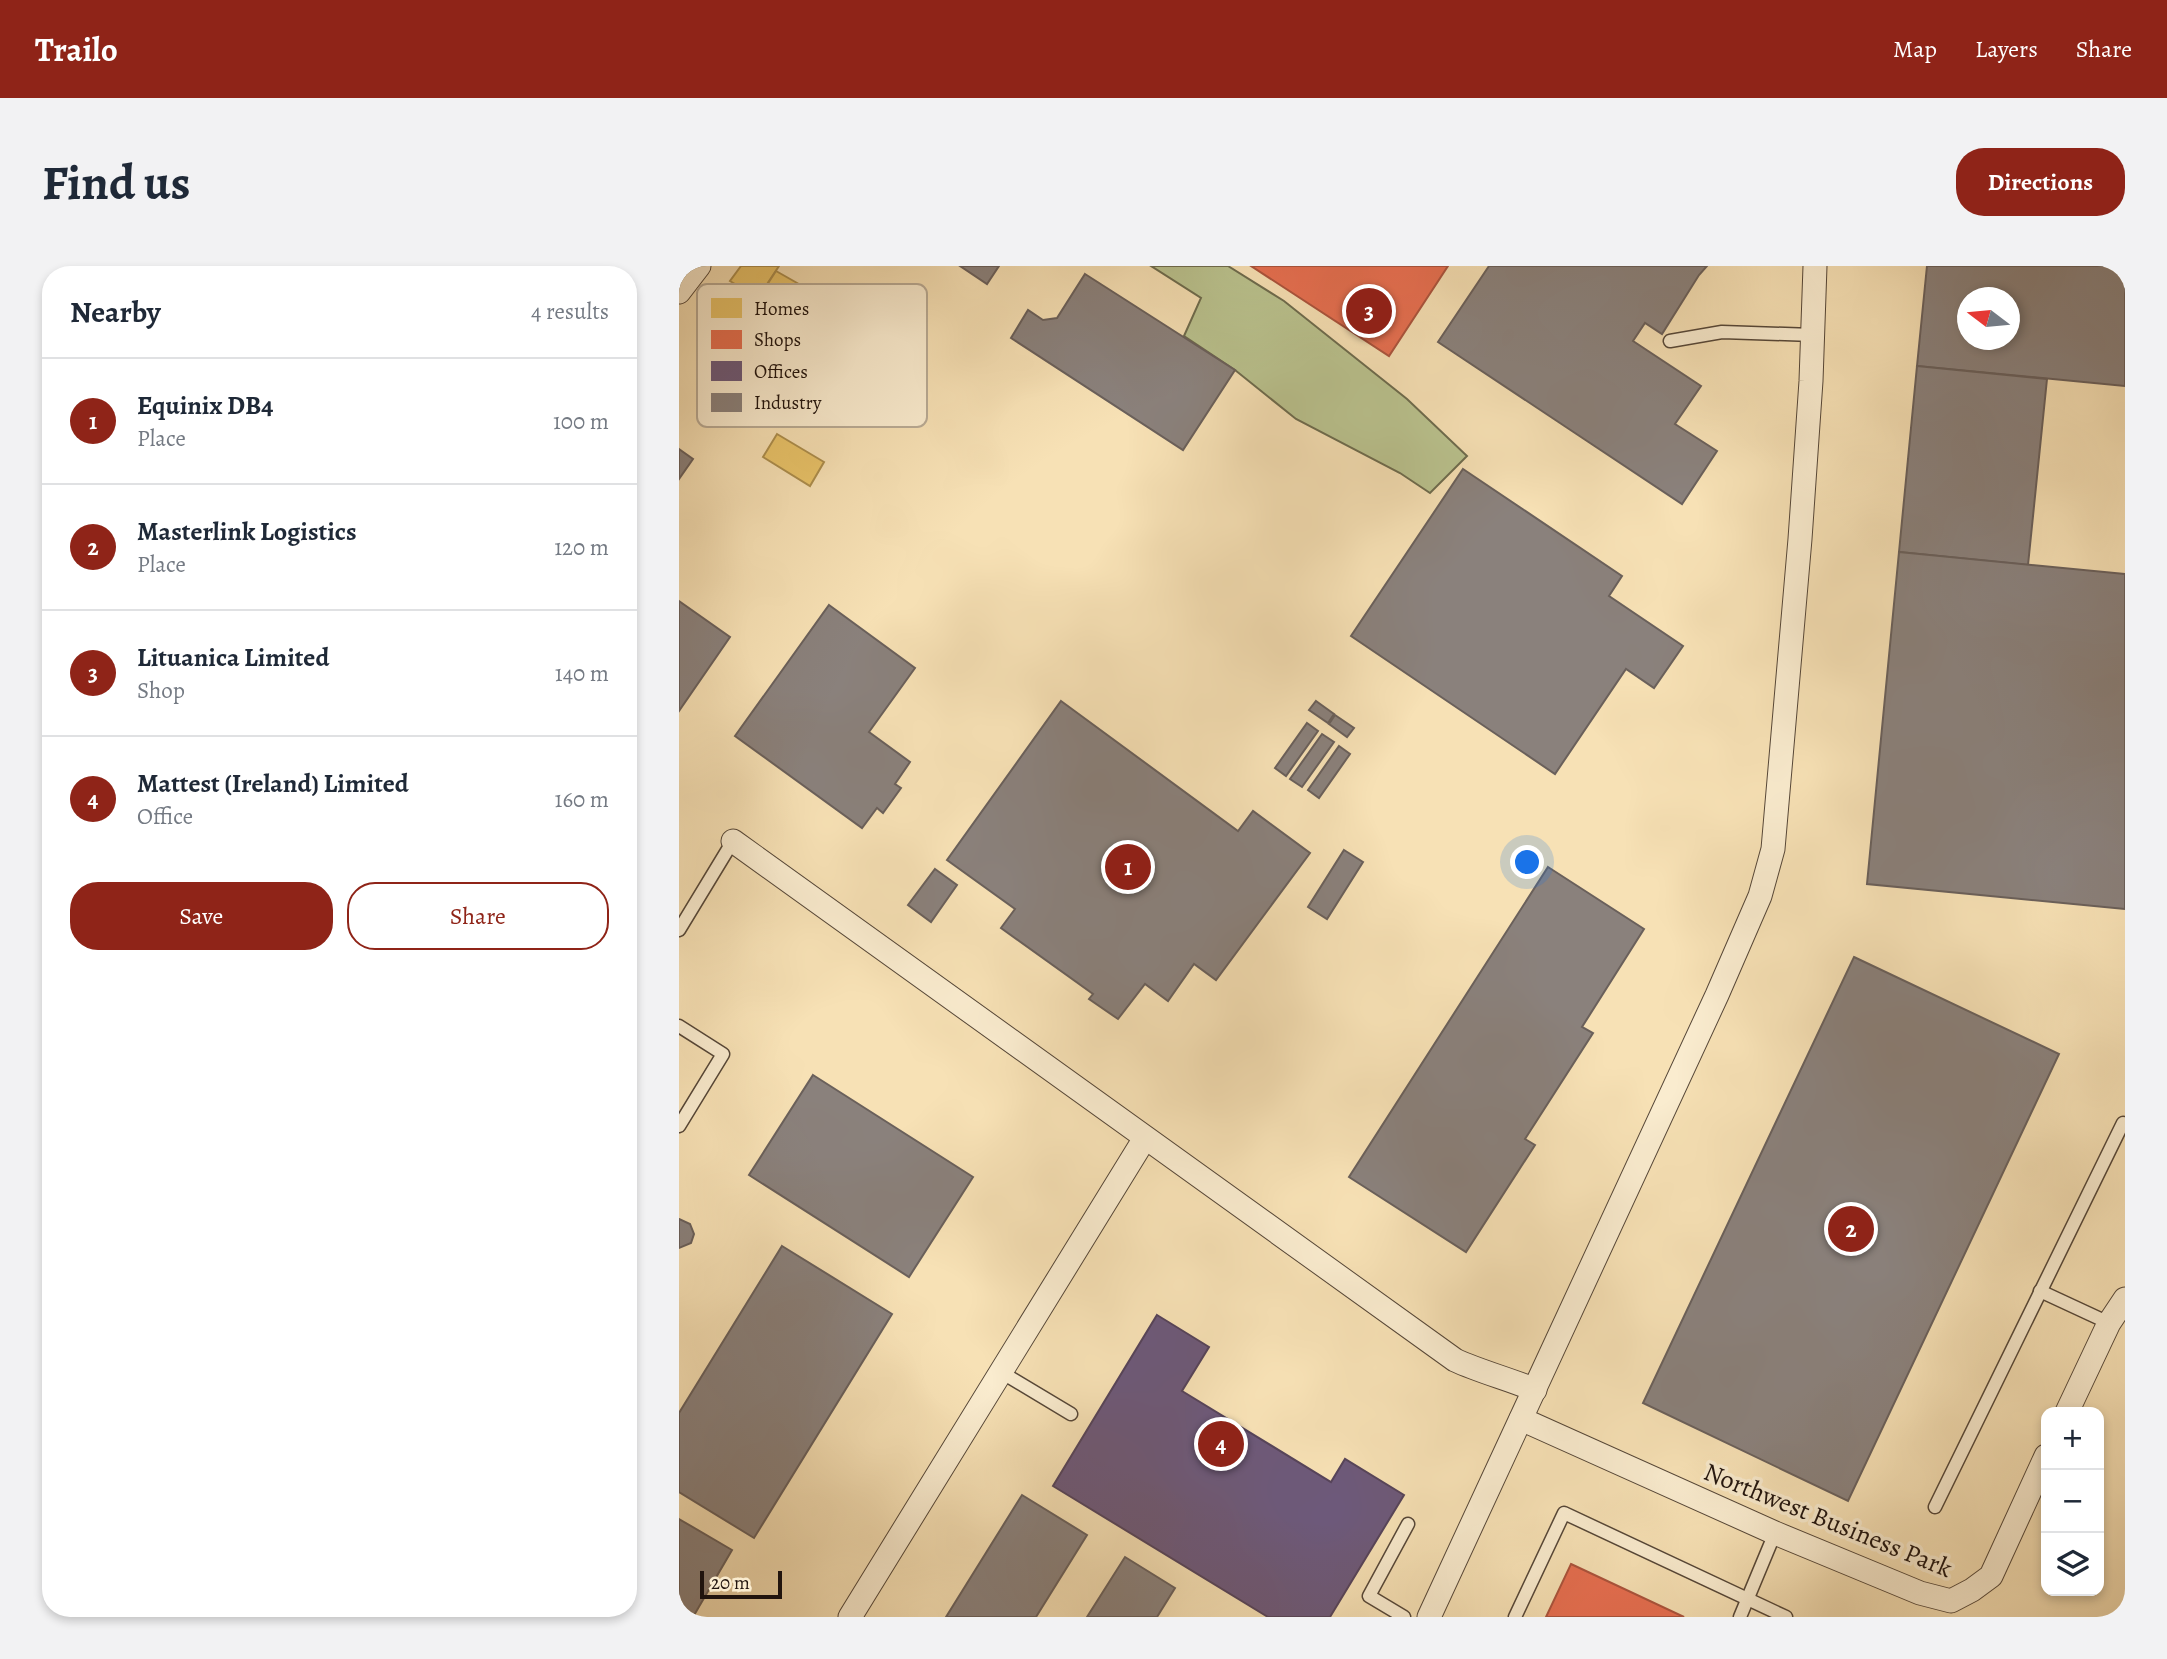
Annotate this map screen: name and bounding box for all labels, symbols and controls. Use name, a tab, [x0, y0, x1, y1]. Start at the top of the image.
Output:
text: Trailo	[35, 27, 118, 72]
text: Map	[1893, 33, 1937, 65]
text: Layers	[1975, 33, 2038, 65]
text: Share	[2076, 33, 2132, 65]
button: Directions	[1956, 148, 2125, 216]
text: Find us	[42, 149, 190, 216]
legend	[697, 284, 927, 427]
pin: 3	[1346, 285, 1392, 337]
north arrow	[1957, 287, 2020, 350]
text: Nearby	[70, 292, 161, 332]
text: 4 results	[531, 296, 609, 327]
text: Homes	[754, 296, 809, 322]
text: Shops	[754, 327, 801, 353]
text: Offices	[754, 359, 808, 385]
text: Equinix DB4	[137, 388, 273, 423]
text: Industry	[754, 390, 822, 416]
text: 1	[89, 406, 97, 437]
text: 100 m	[553, 406, 609, 437]
text: Place	[137, 423, 186, 454]
text: Masterlink Logistics	[137, 514, 357, 549]
text: 2	[87, 532, 99, 563]
text: 120 m	[554, 532, 609, 563]
text: Place	[137, 549, 186, 580]
text: Lituanica Limited	[137, 640, 329, 675]
text: 3	[88, 658, 98, 689]
text: 140 m	[555, 658, 609, 689]
text: Shop	[137, 675, 185, 706]
text: Mattest (Ireland) Limited	[137, 766, 409, 801]
text: 4	[88, 784, 98, 815]
text: 160 m	[555, 784, 609, 815]
text: Office	[137, 801, 193, 832]
pin: 1	[1105, 841, 1151, 893]
your location	[1510, 845, 1544, 879]
button: Save	[70, 882, 333, 950]
button: Share	[347, 882, 609, 950]
pin: 2	[1828, 1203, 1874, 1255]
map controls	[2041, 1407, 2104, 1596]
button: +	[2041, 1407, 2104, 1470]
pin: 4	[1198, 1418, 1244, 1470]
street label: Northwest Business Park	[1699, 1454, 1957, 1586]
button: −	[2041, 1470, 2104, 1533]
button: layers	[2041, 1533, 2104, 1596]
scale bar	[700, 1568, 782, 1600]
text: 20 m	[711, 1570, 750, 1596]

